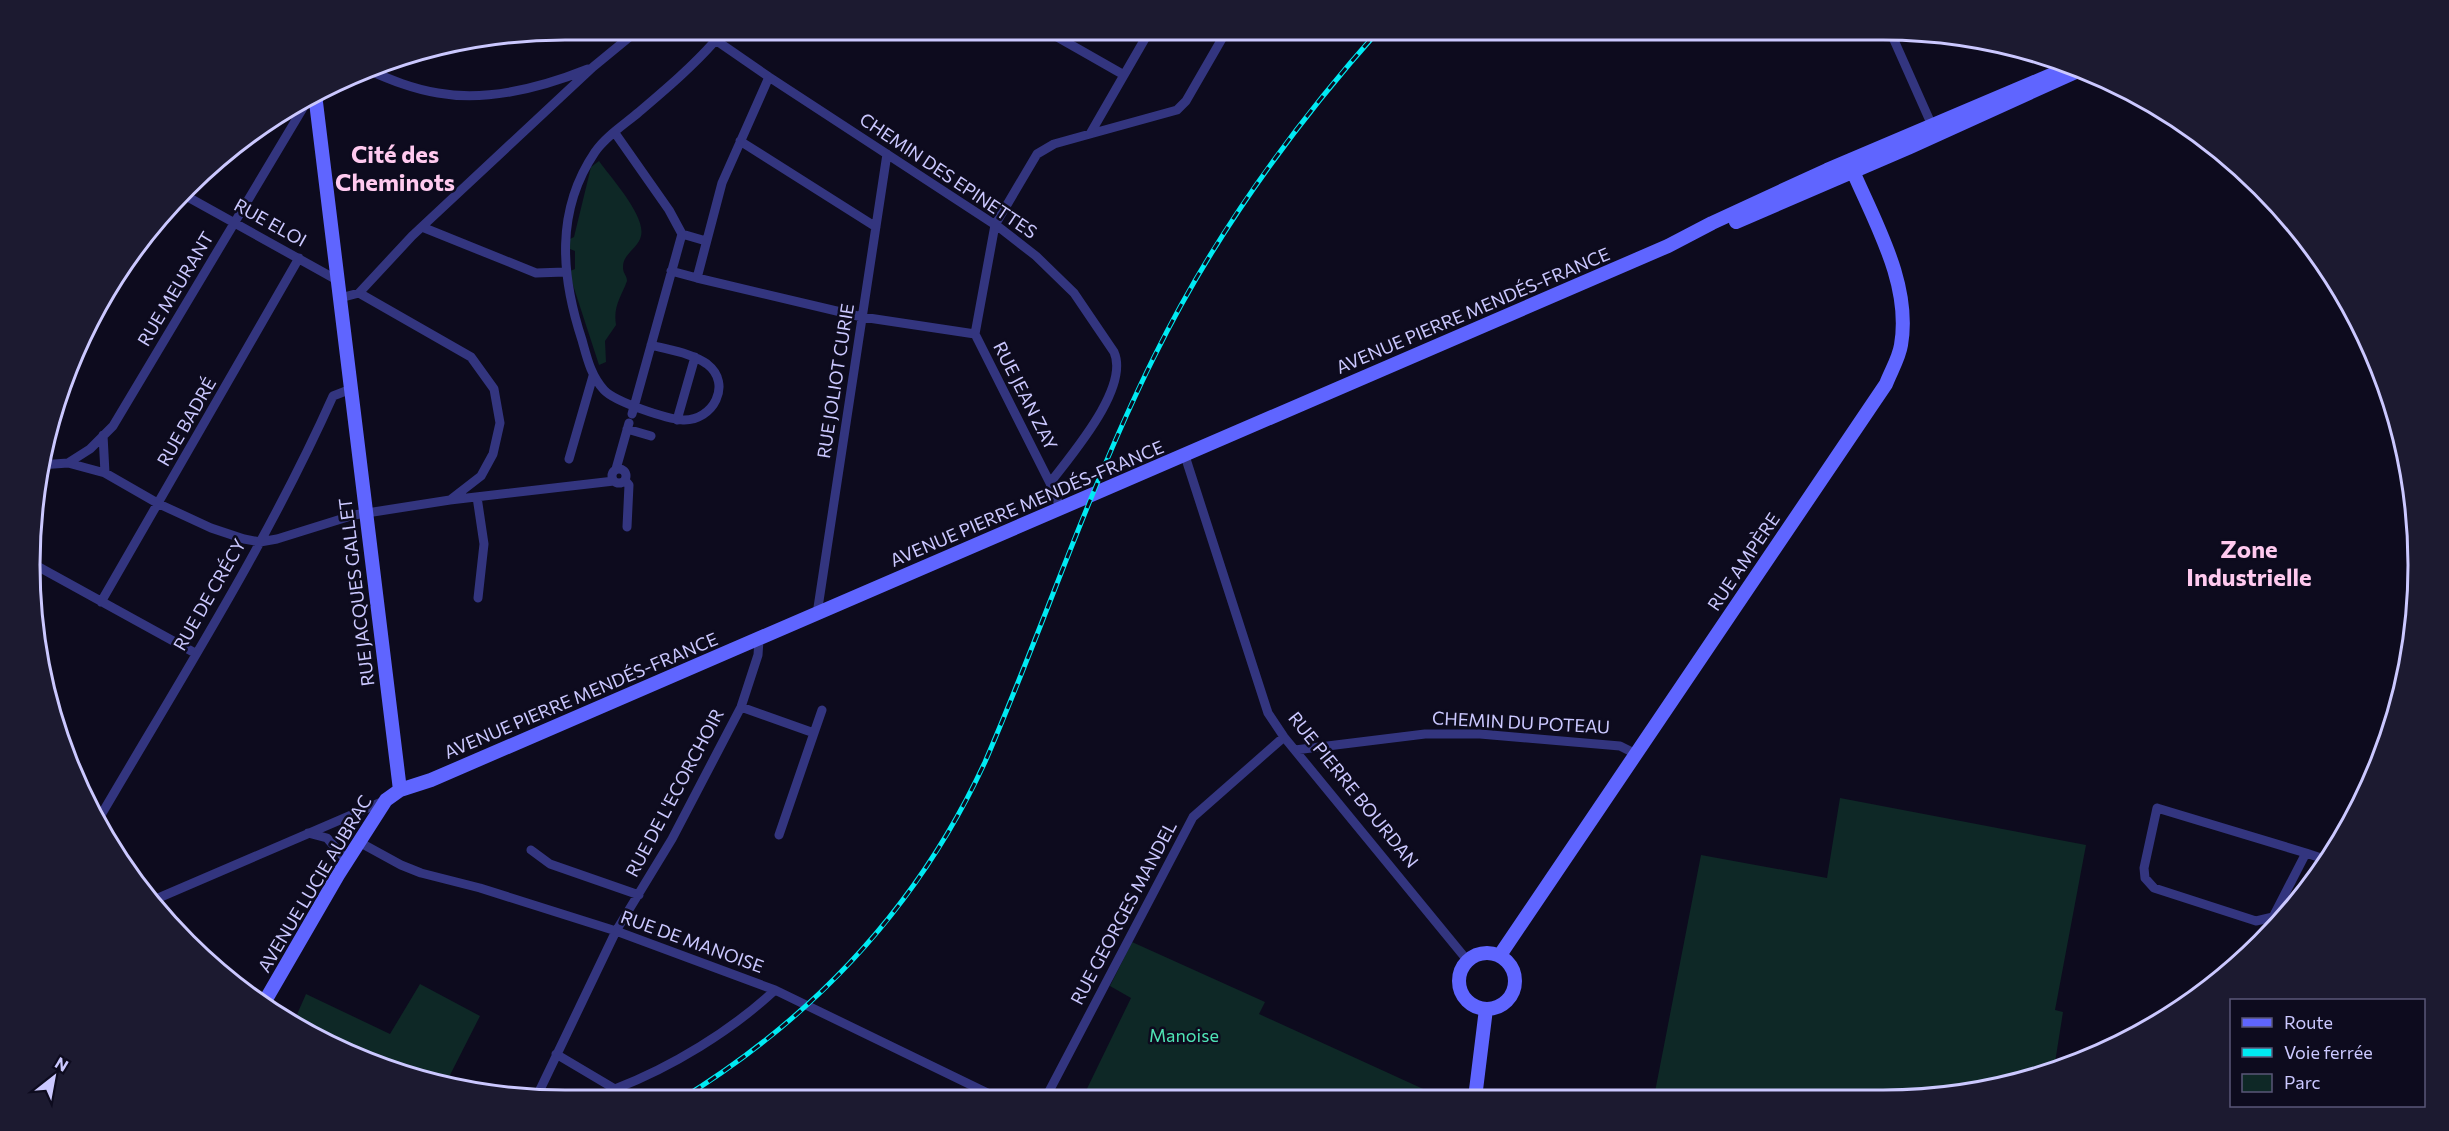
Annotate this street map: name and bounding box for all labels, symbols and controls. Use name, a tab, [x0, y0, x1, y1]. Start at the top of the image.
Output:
street label: CHEMIN DES EPINETTES	[856, 108, 1041, 243]
district label: Cité des Cheminots	[335, 139, 455, 196]
street label: RUE ELOI	[230, 193, 311, 251]
street label: RUE MEURANT	[132, 227, 218, 350]
street label: AVENUE PIERRE MENDÉS-FRANCE	[1332, 242, 1613, 378]
street label: RUE JOLIOT CURIE	[812, 302, 858, 460]
street label: RUE JEAN ZAY	[989, 338, 1063, 454]
street label: RUE BADRÉ	[152, 373, 220, 470]
street label: AVENUE PIERRE MENDÉS-FRANCE	[886, 435, 1167, 571]
street label: RUE JACQUES GALLET	[334, 497, 378, 687]
street label: RUE AMPÈRE	[1702, 508, 1784, 615]
street label: RUE DE CRÉCY	[168, 534, 250, 654]
district label: Zone Industrielle	[2186, 534, 2312, 591]
street label: AVENUE PIERRE MENDÉS-FRANCE	[440, 627, 721, 763]
street label: RUE DE L'ECORCHOIR	[620, 705, 728, 880]
street label: CHEMIN DU POTEAU	[1431, 706, 1611, 738]
street label: RUE PIERRE BOURDAN	[1284, 707, 1424, 872]
street label: AVENUE LUCIE AUBRAC	[253, 791, 376, 976]
street label: RUE GEORGES MANDEL	[1065, 817, 1181, 1008]
street label: RUE DE MANOISE	[618, 905, 767, 977]
legend	[2230, 999, 2425, 1107]
text: Route	[2284, 1011, 2333, 1033]
park label: Manoise	[1149, 1024, 1219, 1046]
text: Voie ferrée	[2284, 1041, 2373, 1063]
north arrow	[24, 1047, 84, 1107]
text: N	[52, 1052, 72, 1075]
text: Parc	[2284, 1071, 2321, 1093]

